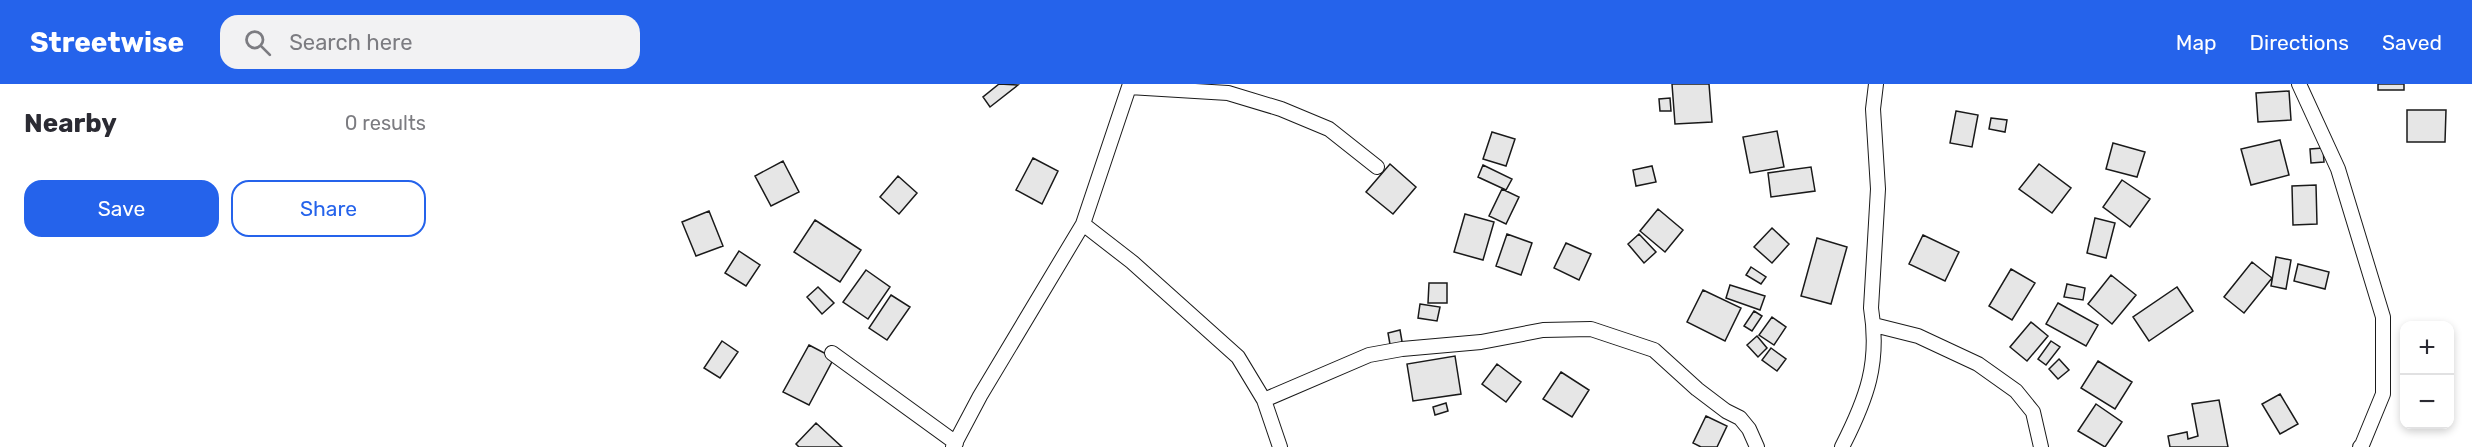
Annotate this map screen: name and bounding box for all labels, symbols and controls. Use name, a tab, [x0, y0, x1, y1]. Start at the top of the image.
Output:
search box	[220, 15, 640, 69]
text: Streetwise	[30, 26, 184, 59]
icon: search	[241, 26, 274, 59]
text: Search here	[289, 29, 413, 56]
text: Map	[2176, 30, 2217, 55]
text: Directions	[2250, 30, 2349, 55]
text: Saved	[2382, 30, 2442, 55]
text: Nearby	[24, 108, 117, 139]
text: 0 results	[345, 111, 426, 135]
button: Save	[24, 180, 219, 237]
button: Share	[231, 180, 426, 237]
map controls	[2400, 321, 2454, 429]
button: +	[2400, 321, 2454, 375]
button: −	[2400, 375, 2454, 429]

